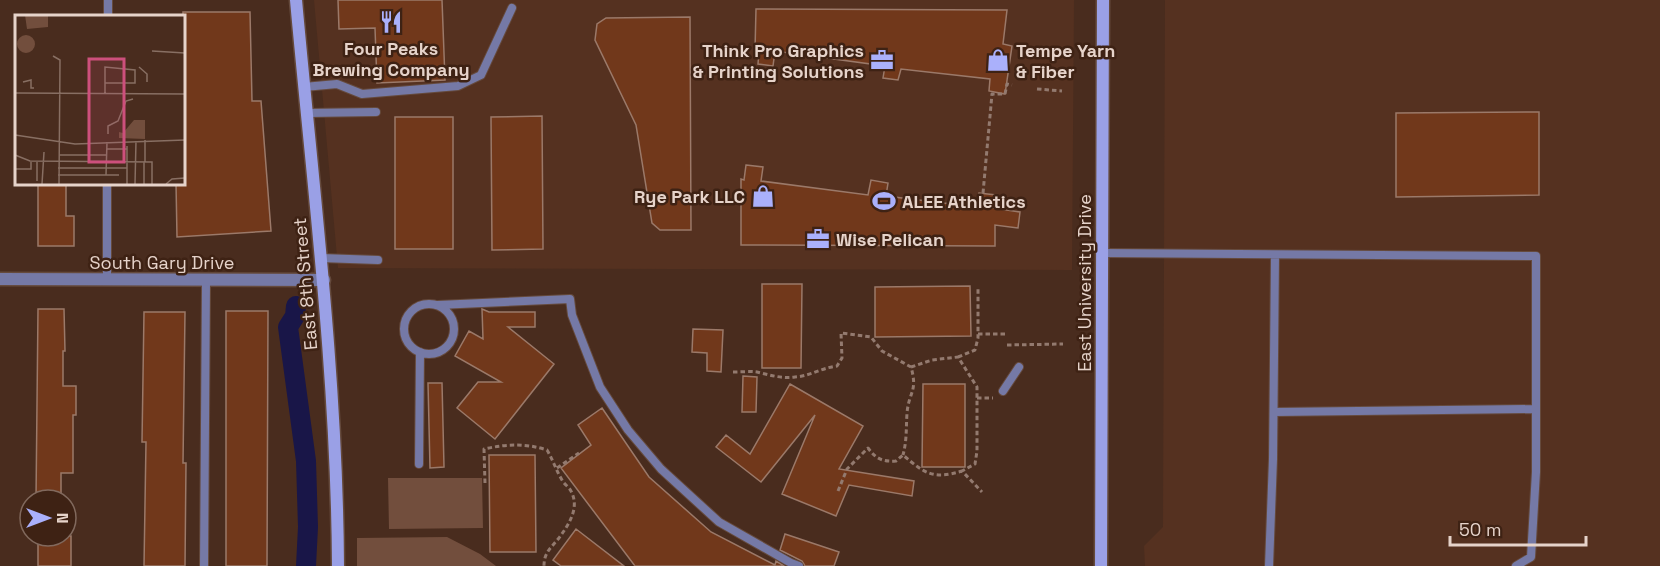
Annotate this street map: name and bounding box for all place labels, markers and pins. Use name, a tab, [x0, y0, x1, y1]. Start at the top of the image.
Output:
restaurant icon: Four Peaks Brewing Company	[378, 9, 404, 35]
place label: Four Peaks Brewing Company	[312, 37, 470, 81]
place label: Think Pro Graphics & Printing Solutions	[693, 39, 864, 83]
place label: Tempe Yarn & Fiber	[1016, 39, 1115, 83]
office icon: Think Pro Graphics & Printing Solutions	[869, 47, 895, 73]
shop icon: Tempe Yarn & Fiber	[985, 47, 1011, 73]
shop icon: Rye Park LLC	[750, 183, 776, 209]
place label: Rye Park LLC	[634, 185, 745, 208]
sports icon: ALEE Athletics	[871, 188, 897, 214]
place label: ALEE Athletics	[902, 190, 1026, 213]
office icon: Wise Pelican	[805, 226, 831, 252]
place label: Wise Pelican	[836, 228, 944, 251]

